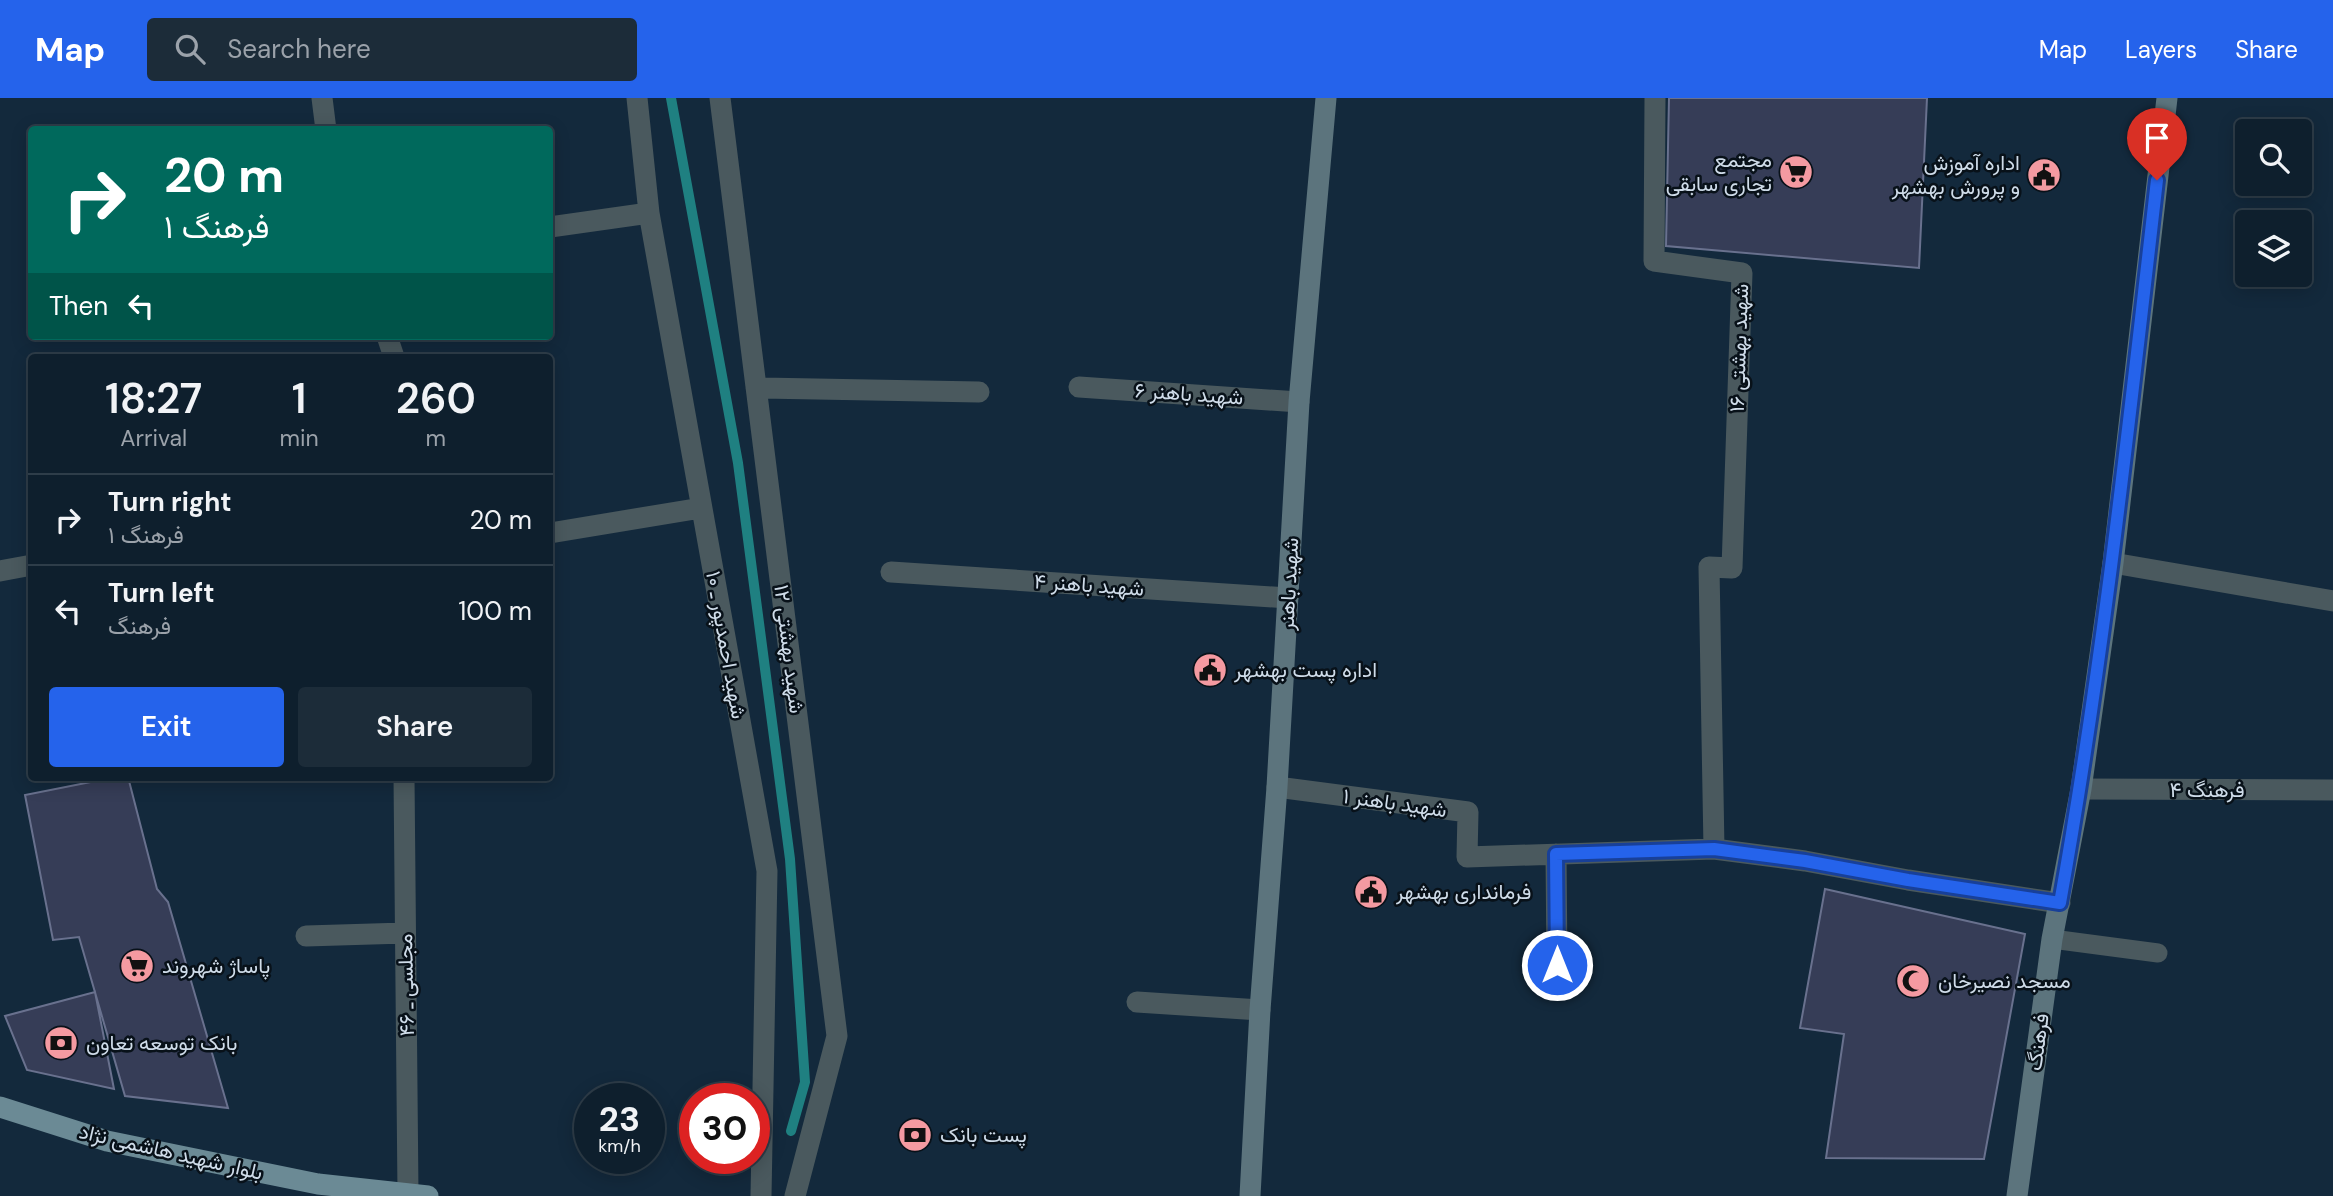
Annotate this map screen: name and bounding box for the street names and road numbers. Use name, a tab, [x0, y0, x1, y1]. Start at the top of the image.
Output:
street label: شهید بهشتی ۱۶	[1723, 283, 1755, 413]
street label: شهید باهنر ۶	[1134, 376, 1244, 412]
street label: شهید باهنر	[1273, 537, 1305, 632]
street label: شهید باهنر ۴	[1033, 567, 1145, 603]
street label: شهید احمدپور ـ ۱۰	[699, 569, 753, 721]
street label: شهید بهشتی ۱۲	[767, 583, 811, 715]
street label: فرهنگ ۴	[2169, 776, 2245, 804]
street label: شهید باهنر ۱	[1341, 782, 1449, 824]
street label: مجلسی ـ ۴۶	[391, 933, 421, 1037]
street label: فرهنگ	[2020, 1012, 2056, 1072]
street label: بلوار شهید هاشمی نژاد	[76, 1117, 266, 1187]

